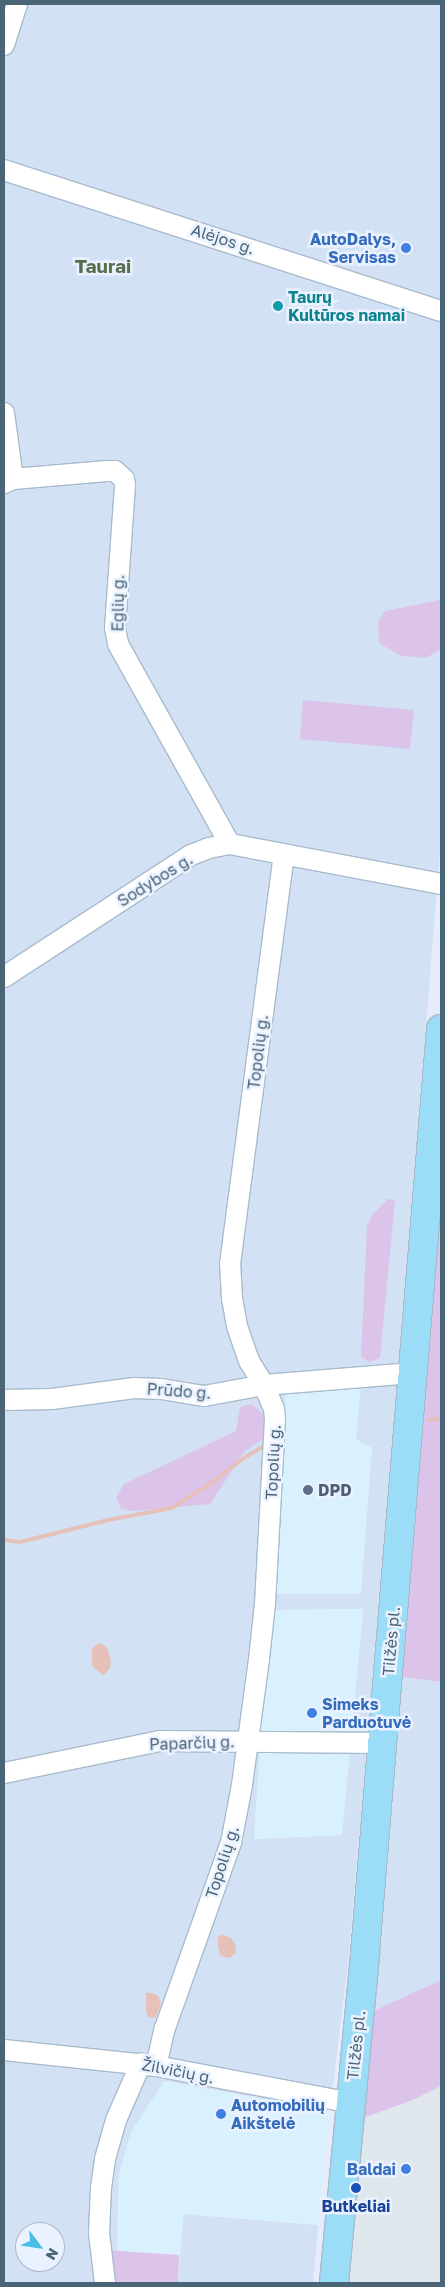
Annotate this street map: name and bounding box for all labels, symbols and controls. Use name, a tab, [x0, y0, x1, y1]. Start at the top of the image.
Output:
street label: Alėjos g.	[189, 220, 257, 258]
place label: AutoDalys, Servisas	[310, 229, 396, 267]
marker: AutoDalys, Servisas	[400, 242, 412, 254]
district label: Taurai	[75, 255, 131, 277]
place label: Taurų Kultūros namai	[288, 287, 405, 325]
marker: Taurų Kultūros namai	[272, 300, 284, 312]
street label: Eglių g.	[108, 574, 128, 632]
street label: Sodybos g.	[114, 849, 196, 911]
street label: Topolių g.	[244, 1013, 272, 1091]
street label: Prūdo g.	[146, 1379, 212, 1403]
street label: Topolių g.	[261, 1424, 285, 1500]
place label: DPD	[318, 1480, 352, 1500]
marker: DPD	[302, 1484, 314, 1496]
street label: Tilžės pl.	[378, 1605, 404, 1677]
place label: Simeks Parduotuvė	[322, 1694, 411, 1732]
marker: Simeks Parduotuvė	[306, 1707, 318, 1719]
street label: Paparčių g.	[149, 1732, 235, 1754]
street label: Topolių g.	[201, 1823, 243, 1901]
street label: Tilžės pl.	[343, 2009, 369, 2081]
street label: Žilvičių g.	[140, 2055, 216, 2087]
place label: Automobilių Aikštelė	[231, 2095, 325, 2133]
marker: Automobilių Aikštelė	[215, 2108, 227, 2120]
place label: Baldai	[347, 2159, 396, 2179]
marker: Baldai	[400, 2163, 412, 2175]
marker: Butkeliai	[350, 2182, 362, 2194]
place label: Butkeliai	[321, 2196, 391, 2216]
north arrow	[15, 2222, 65, 2272]
text: N	[42, 2246, 62, 2263]

